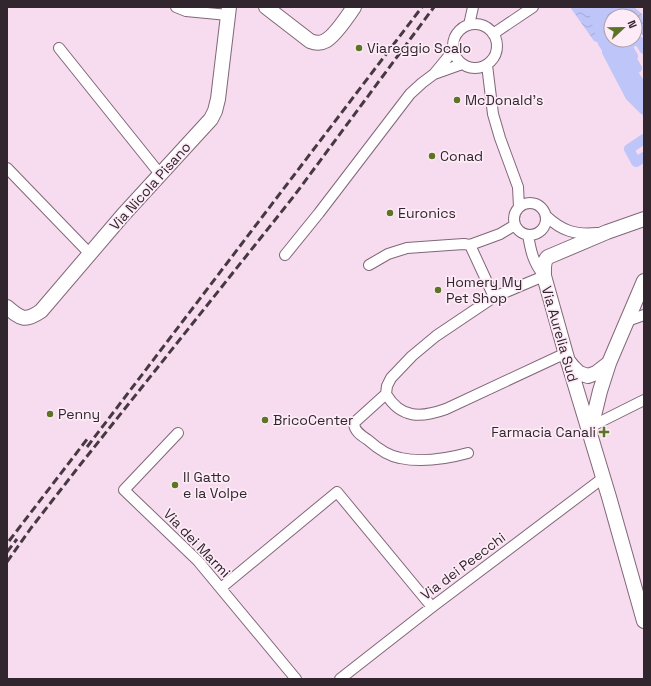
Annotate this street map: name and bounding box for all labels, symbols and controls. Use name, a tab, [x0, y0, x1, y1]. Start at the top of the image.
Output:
north arrow	[603, 8, 643, 48]
text: N	[624, 18, 640, 30]
place label: Viareggio Scalo	[367, 39, 471, 57]
marker: Viareggio Scalo	[354, 43, 364, 53]
place label: McDonald's	[465, 91, 543, 109]
marker: McDonald's	[452, 95, 462, 105]
street label: Via Nicola Pisano	[105, 138, 195, 234]
place label: Conad	[440, 147, 483, 165]
marker: Conad	[427, 151, 437, 161]
place label: Euronics	[398, 204, 456, 222]
marker: Euronics	[385, 208, 395, 218]
place label: Homery My Pet Shop	[446, 273, 522, 307]
street label: Via Aurelia Sud	[538, 284, 582, 384]
marker: Homery My Pet Shop	[433, 285, 443, 295]
place label: Penny	[58, 405, 100, 423]
marker: Penny	[45, 409, 55, 419]
place label: BricoCenter	[273, 411, 353, 429]
marker: BricoCenter	[260, 415, 270, 425]
place label: Farmacia Canali	[491, 423, 596, 441]
marker: Farmacia Canali	[599, 427, 609, 437]
place label: Il Gatto e la Volpe	[183, 468, 247, 502]
marker: Il Gatto e la Volpe	[170, 480, 180, 490]
street label: Via dei Marmi	[160, 505, 234, 581]
street label: Via dei Peecchi	[417, 528, 509, 604]

